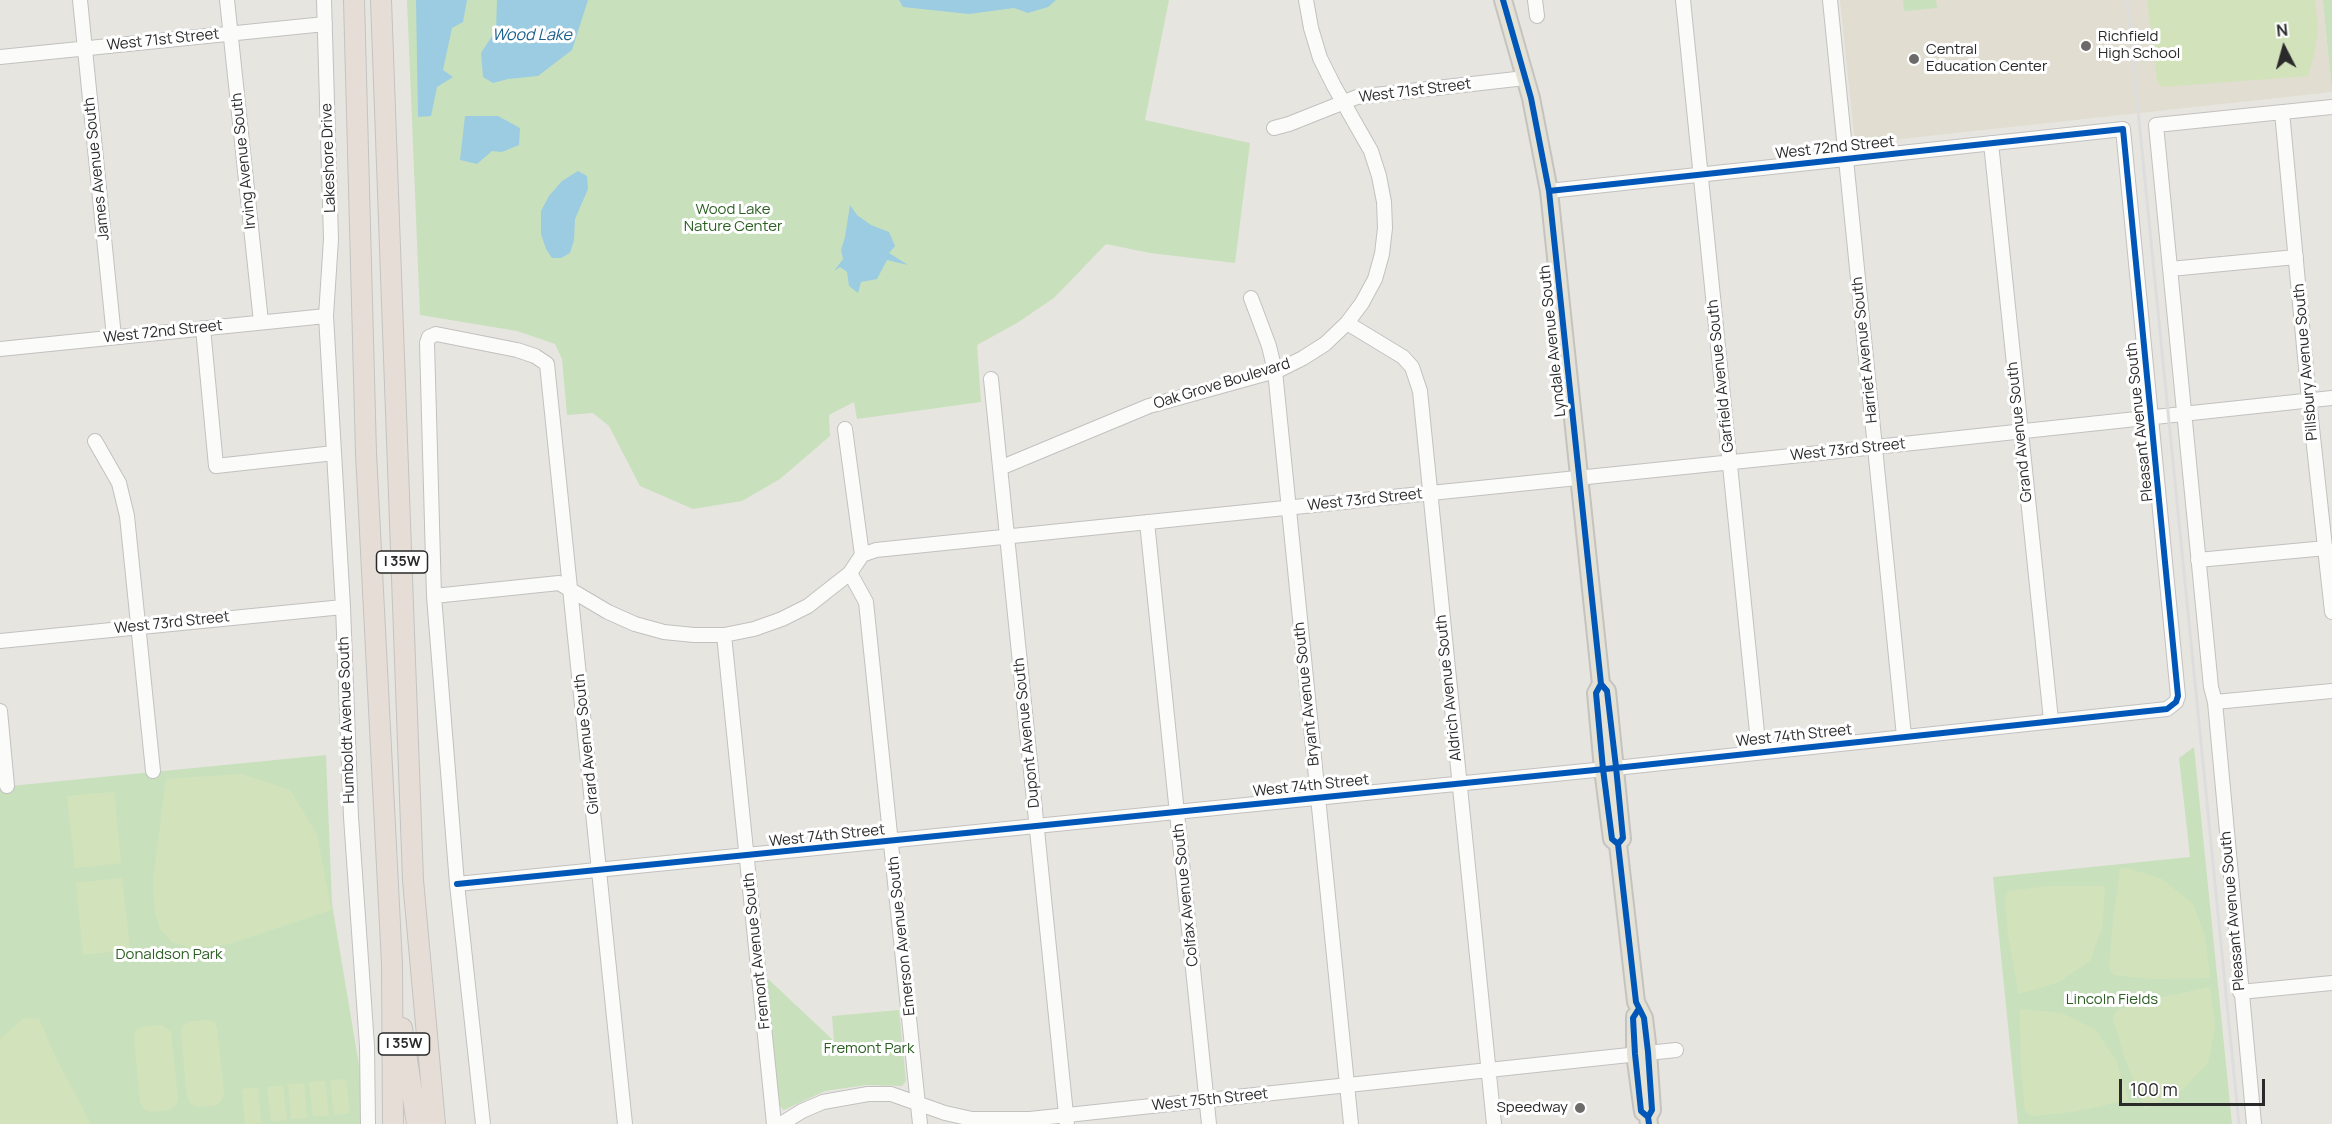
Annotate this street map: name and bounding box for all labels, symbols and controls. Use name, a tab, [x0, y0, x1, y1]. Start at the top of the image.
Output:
north arrow	[2254, 18, 2314, 78]
text: N	[2275, 19, 2289, 42]
street label: West 71st Street	[106, 25, 220, 55]
water label: Wood Lake	[492, 26, 572, 46]
place label: Richfield High School	[2098, 28, 2180, 63]
marker: Richfield High School	[2079, 39, 2093, 53]
place label: Central Education Center	[1926, 41, 2047, 76]
marker: Central Education Center	[1907, 52, 1921, 66]
street label: West 71st Street	[1358, 75, 1472, 107]
street label: Irving Avenue South	[228, 92, 260, 230]
street label: James Avenue South	[81, 97, 113, 241]
street label: Lakeshore Drive	[318, 103, 340, 213]
street label: West 72nd Street	[1775, 133, 1895, 163]
park label: Wood Lake Nature Center	[684, 201, 782, 236]
street label: Lyndale Avenue South	[1536, 264, 1570, 418]
street label: Harriet Avenue South	[1848, 276, 1882, 424]
street label: Pillsbury Avenue South	[2290, 283, 2322, 441]
street label: Garfield Avenue South	[1704, 299, 1738, 453]
street label: West 72nd Street	[103, 317, 223, 347]
street label: Pleasant Avenue South	[2123, 342, 2157, 502]
street label: Oak Grove Boulevard	[1152, 355, 1292, 413]
street label: Grand Avenue South	[2004, 361, 2036, 503]
street label: West 73rd Street	[1789, 435, 1907, 465]
street label: West 73rd Street	[1306, 485, 1424, 515]
road number: I 35W	[376, 551, 428, 573]
street label: West 73rd Street	[113, 608, 231, 638]
street label: Aldrich Avenue South	[1432, 614, 1466, 762]
street label: Bryant Avenue South	[1290, 621, 1324, 767]
street label: Humboldt Avenue South	[335, 636, 359, 804]
street label: Dupont Avenue South	[1010, 657, 1044, 809]
street label: Girard Avenue South	[571, 673, 603, 815]
street label: West 74th Street	[1735, 721, 1853, 751]
street label: West 74th Street	[1252, 771, 1370, 801]
street label: West 74th Street	[768, 821, 886, 851]
street label: Colfax Avenue South	[1170, 823, 1202, 967]
street label: Pleasant Avenue South	[2217, 831, 2249, 991]
street label: Emerson Avenue South	[885, 855, 919, 1017]
street label: Fremont Avenue South	[740, 872, 774, 1030]
park label: Donaldson Park	[115, 946, 223, 964]
park label: Lincoln Fields	[2066, 991, 2158, 1009]
road number: I 35W	[378, 1033, 430, 1055]
park label: Fremont Park	[824, 1040, 914, 1058]
scale bar	[2122, 1067, 2268, 1105]
text: 100 m	[2130, 1077, 2178, 1101]
street label: West 75th Street	[1151, 1085, 1269, 1115]
place label: Speedway	[1497, 1099, 1568, 1117]
marker: Speedway	[1573, 1101, 1587, 1115]

